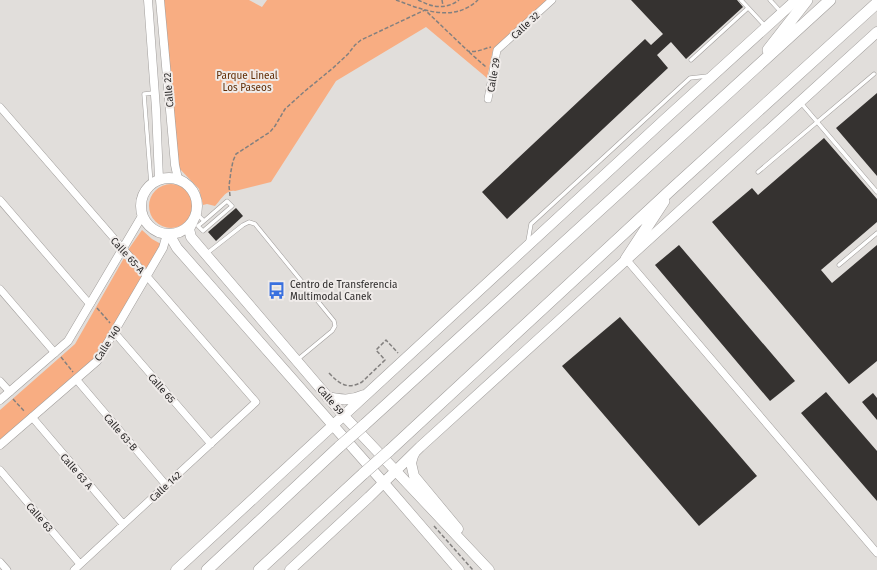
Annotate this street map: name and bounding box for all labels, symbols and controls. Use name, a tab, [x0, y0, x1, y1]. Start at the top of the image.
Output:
street label: Calle 32	[509, 10, 542, 42]
street label: Calle 29	[485, 57, 503, 93]
park label: Parque Lineal Los Paseos	[216, 70, 278, 94]
street label: Calle 22	[162, 72, 176, 108]
street label: Calle 65-A	[108, 235, 147, 276]
place label: Centro de Transferencia Multimodal Canek	[290, 279, 397, 303]
bus stop icon: Centro de Transferencia Multimodal Canek	[267, 280, 287, 300]
street label: Calle 140	[92, 323, 124, 364]
street label: Calle 65	[145, 371, 177, 406]
street label: Calle 59	[314, 384, 346, 418]
street label: Calle 63-B	[101, 412, 140, 454]
street label: Calle 63 A	[57, 451, 95, 492]
street label: Calle 142	[147, 469, 184, 504]
street label: Calle 63	[23, 501, 55, 535]

